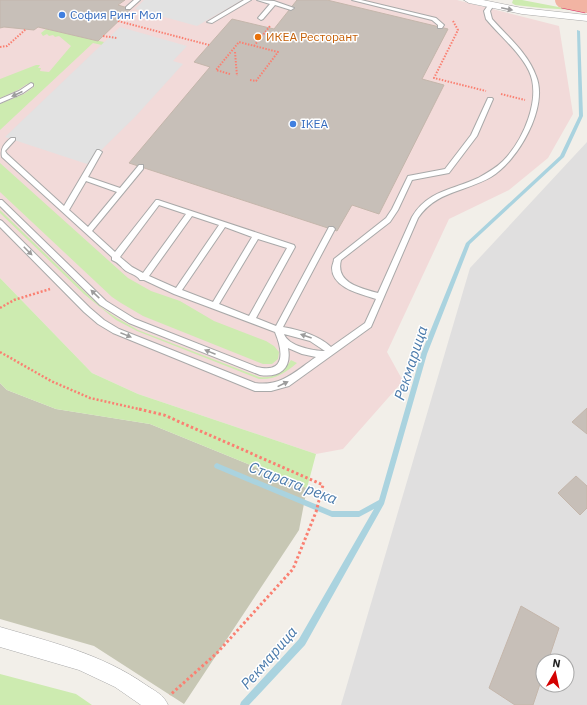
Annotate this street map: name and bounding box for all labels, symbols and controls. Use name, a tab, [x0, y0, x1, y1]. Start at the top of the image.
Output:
one-way arrow	[501, 6, 514, 12]
place label: София Ринг Мол	[70, 7, 162, 22]
marker: София Ринг Мол	[57, 10, 67, 20]
place label: ИКЕА Ресторант	[266, 29, 358, 44]
marker: ИКЕА Ресторант	[253, 32, 263, 42]
one-way arrow	[11, 91, 22, 97]
place label: IKEA	[301, 116, 328, 131]
marker: IKEA	[288, 119, 298, 129]
one-way arrow	[23, 246, 33, 256]
one-way arrow	[90, 289, 100, 299]
water label: Рекмарица	[390, 323, 432, 402]
one-way arrow	[120, 332, 132, 338]
one-way arrow	[300, 333, 312, 339]
one-way arrow	[203, 349, 215, 355]
one-way arrow	[277, 381, 289, 387]
water label: Старата река	[246, 457, 340, 508]
water label: Рекмарица	[236, 622, 301, 693]
north arrow	[535, 653, 575, 693]
text: N	[552, 656, 562, 671]

